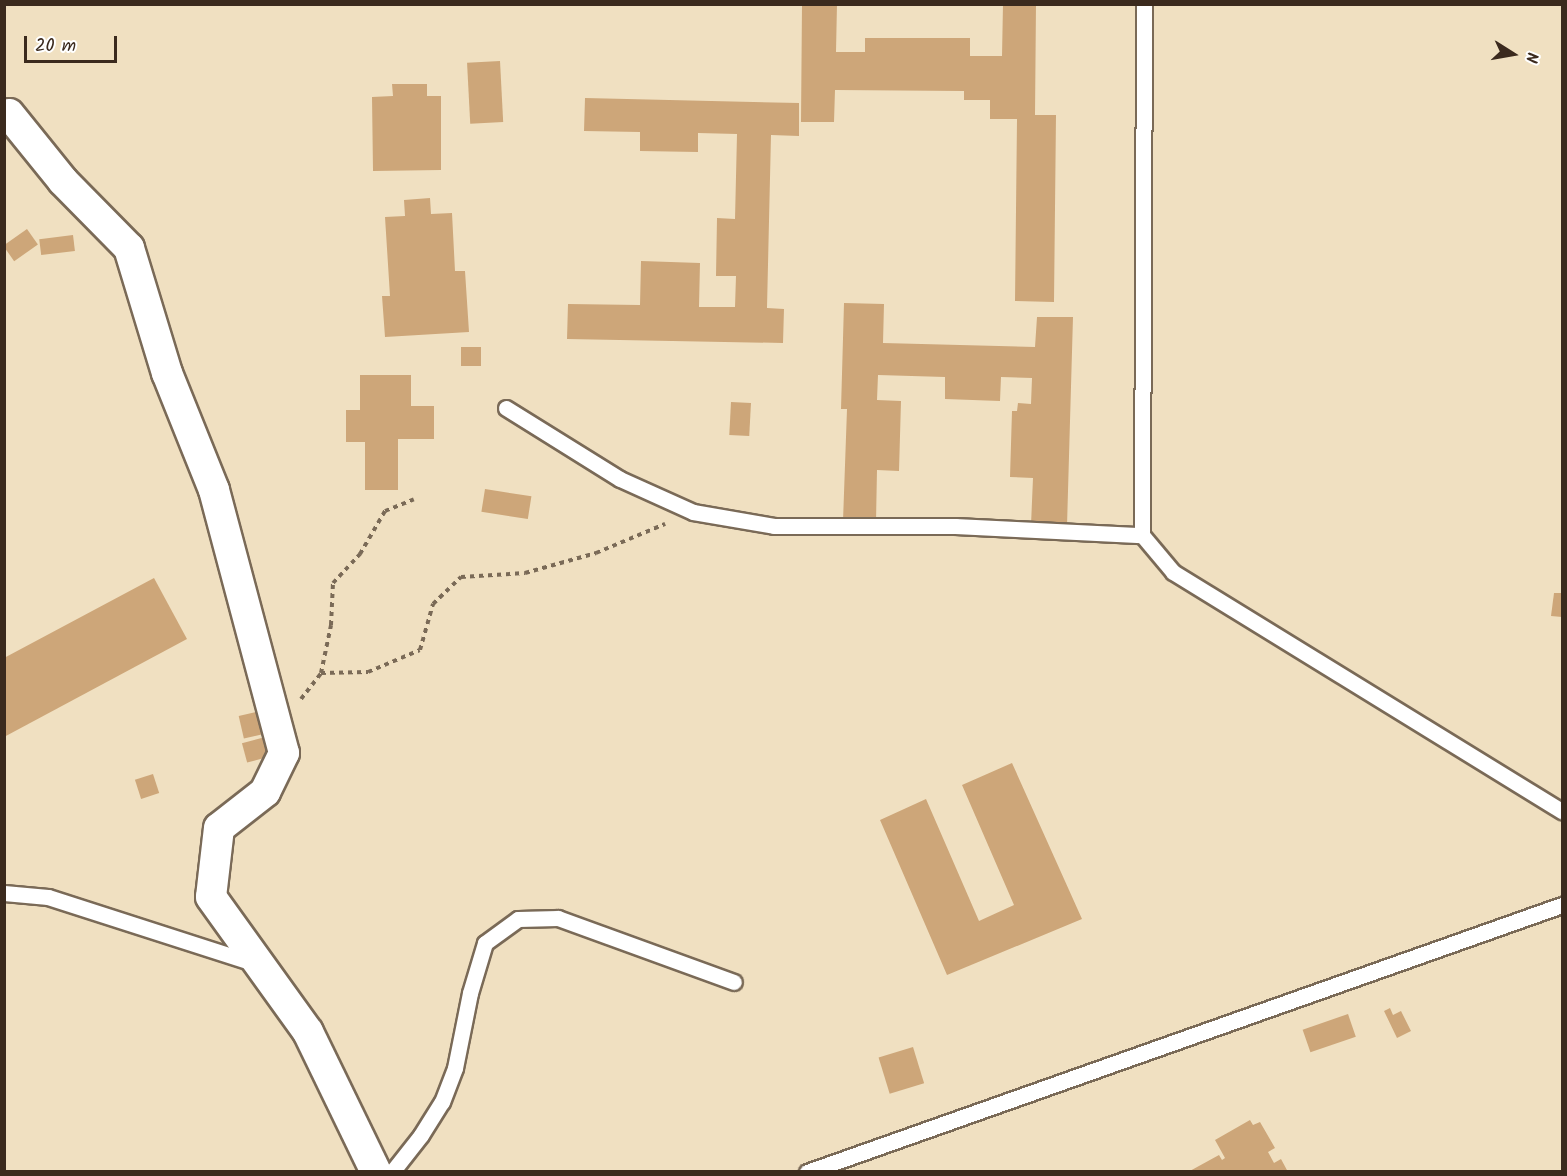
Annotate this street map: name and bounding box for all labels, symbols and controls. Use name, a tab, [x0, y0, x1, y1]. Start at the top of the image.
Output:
scale bar	[27, 24, 120, 62]
north arrow	[1483, 24, 1543, 84]
text: 20 m	[35, 32, 76, 61]
text: N	[1518, 50, 1544, 65]

